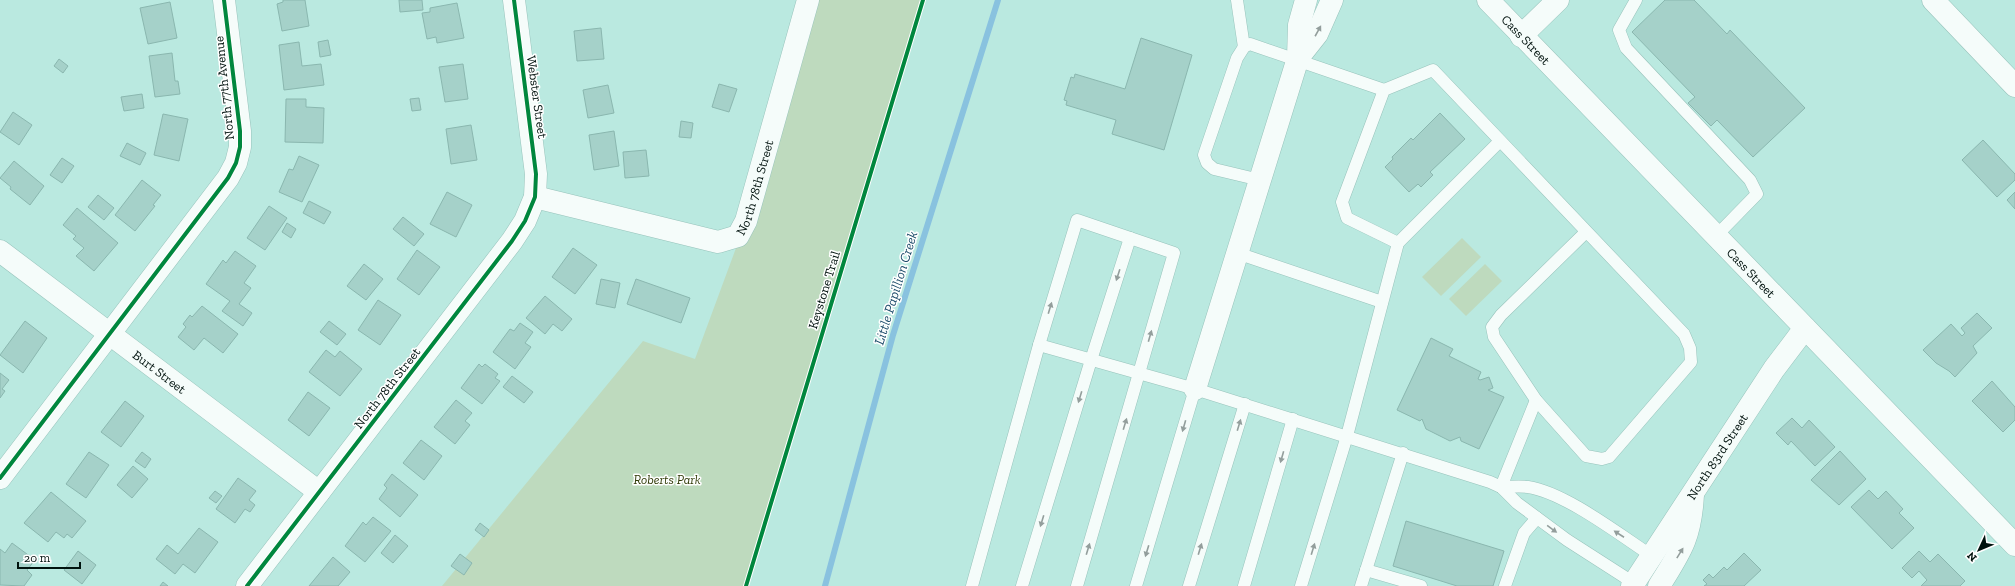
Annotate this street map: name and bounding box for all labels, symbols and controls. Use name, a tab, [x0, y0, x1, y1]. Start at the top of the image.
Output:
street label: Cass Street	[1499, 12, 1554, 68]
one-way arrow	[1315, 25, 1322, 37]
street label: North 77th Avenue	[211, 35, 237, 141]
street label: Webster Street	[524, 55, 550, 140]
street label: North 78th Street	[732, 138, 776, 238]
water label: Little Papillion Creek	[871, 229, 921, 347]
street label: Cass Street	[1724, 244, 1779, 301]
street label: Keystone Trail	[805, 249, 843, 331]
one-way arrow	[1115, 269, 1121, 281]
one-way arrow	[1048, 302, 1054, 314]
one-way arrow	[1148, 329, 1154, 342]
street label: North 78th Street	[351, 344, 423, 431]
street label: Burt Street	[130, 347, 189, 397]
one-way arrow	[1077, 391, 1083, 403]
street label: North 83rd Street	[1683, 410, 1751, 502]
one-way arrow	[1122, 418, 1128, 430]
one-way arrow	[1236, 418, 1242, 430]
one-way arrow	[1181, 420, 1187, 432]
one-way arrow	[1279, 451, 1285, 463]
park label: Roberts Park	[633, 472, 701, 487]
one-way arrow	[1039, 516, 1045, 528]
one-way arrow	[1547, 525, 1558, 533]
north arrow	[1959, 530, 1999, 570]
one-way arrow	[1613, 531, 1625, 538]
one-way arrow	[1085, 542, 1091, 554]
one-way arrow	[1197, 542, 1203, 554]
one-way arrow	[1310, 542, 1316, 554]
scale bar	[18, 544, 80, 570]
one-way arrow	[1144, 545, 1150, 557]
one-way arrow	[1676, 547, 1683, 559]
text: N	[1964, 549, 1980, 564]
text: 20 m	[24, 551, 51, 565]

